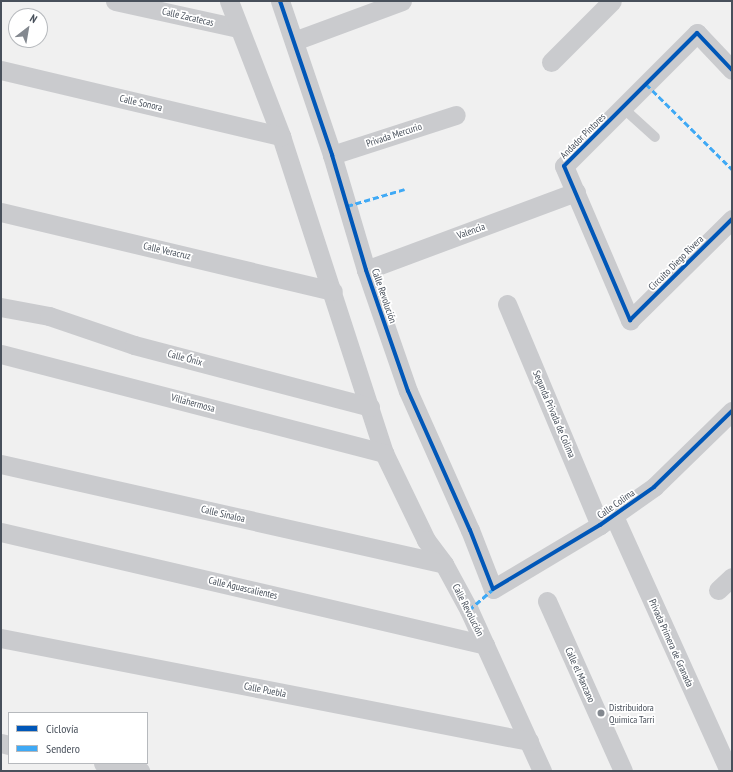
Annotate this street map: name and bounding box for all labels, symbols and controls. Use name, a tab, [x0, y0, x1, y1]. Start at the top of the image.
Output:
street label: Calle Zacatecas	[161, 5, 215, 29]
north arrow	[8, 8, 48, 48]
text: N	[28, 11, 40, 26]
street label: Calle Sonora	[119, 92, 163, 114]
street label: Andador Pintores	[558, 111, 608, 161]
street label: Privada Mercurio	[365, 120, 423, 150]
street label: Valencia	[455, 220, 487, 242]
street label: Circuito Diego Rivera	[646, 233, 706, 293]
street label: Calle Veracruz	[142, 240, 192, 262]
street label: Calle Revolución	[369, 267, 399, 325]
street label: Calle Ónix	[166, 348, 204, 368]
street label: Segunda Privada de Colima	[530, 369, 578, 459]
street label: Villahermosa	[170, 391, 216, 415]
street label: Calle Colima	[595, 487, 637, 521]
street label: Calle Sinaloa	[200, 503, 246, 525]
street label: Calle Aguascalientes	[207, 574, 279, 602]
street label: Calle Revolución	[450, 582, 486, 638]
street label: Privada Primera de Granada	[646, 597, 696, 689]
street label: Calle el Manzano	[563, 646, 597, 704]
street label: Calle Puebla	[243, 680, 287, 700]
place label: Distribuidora Quimica Tarri	[609, 701, 655, 724]
marker: Distribuidora Quimica Tarri	[596, 708, 606, 718]
legend	[8, 712, 148, 764]
text: Ciclovía	[46, 721, 78, 736]
text: Sendero	[46, 741, 80, 756]

